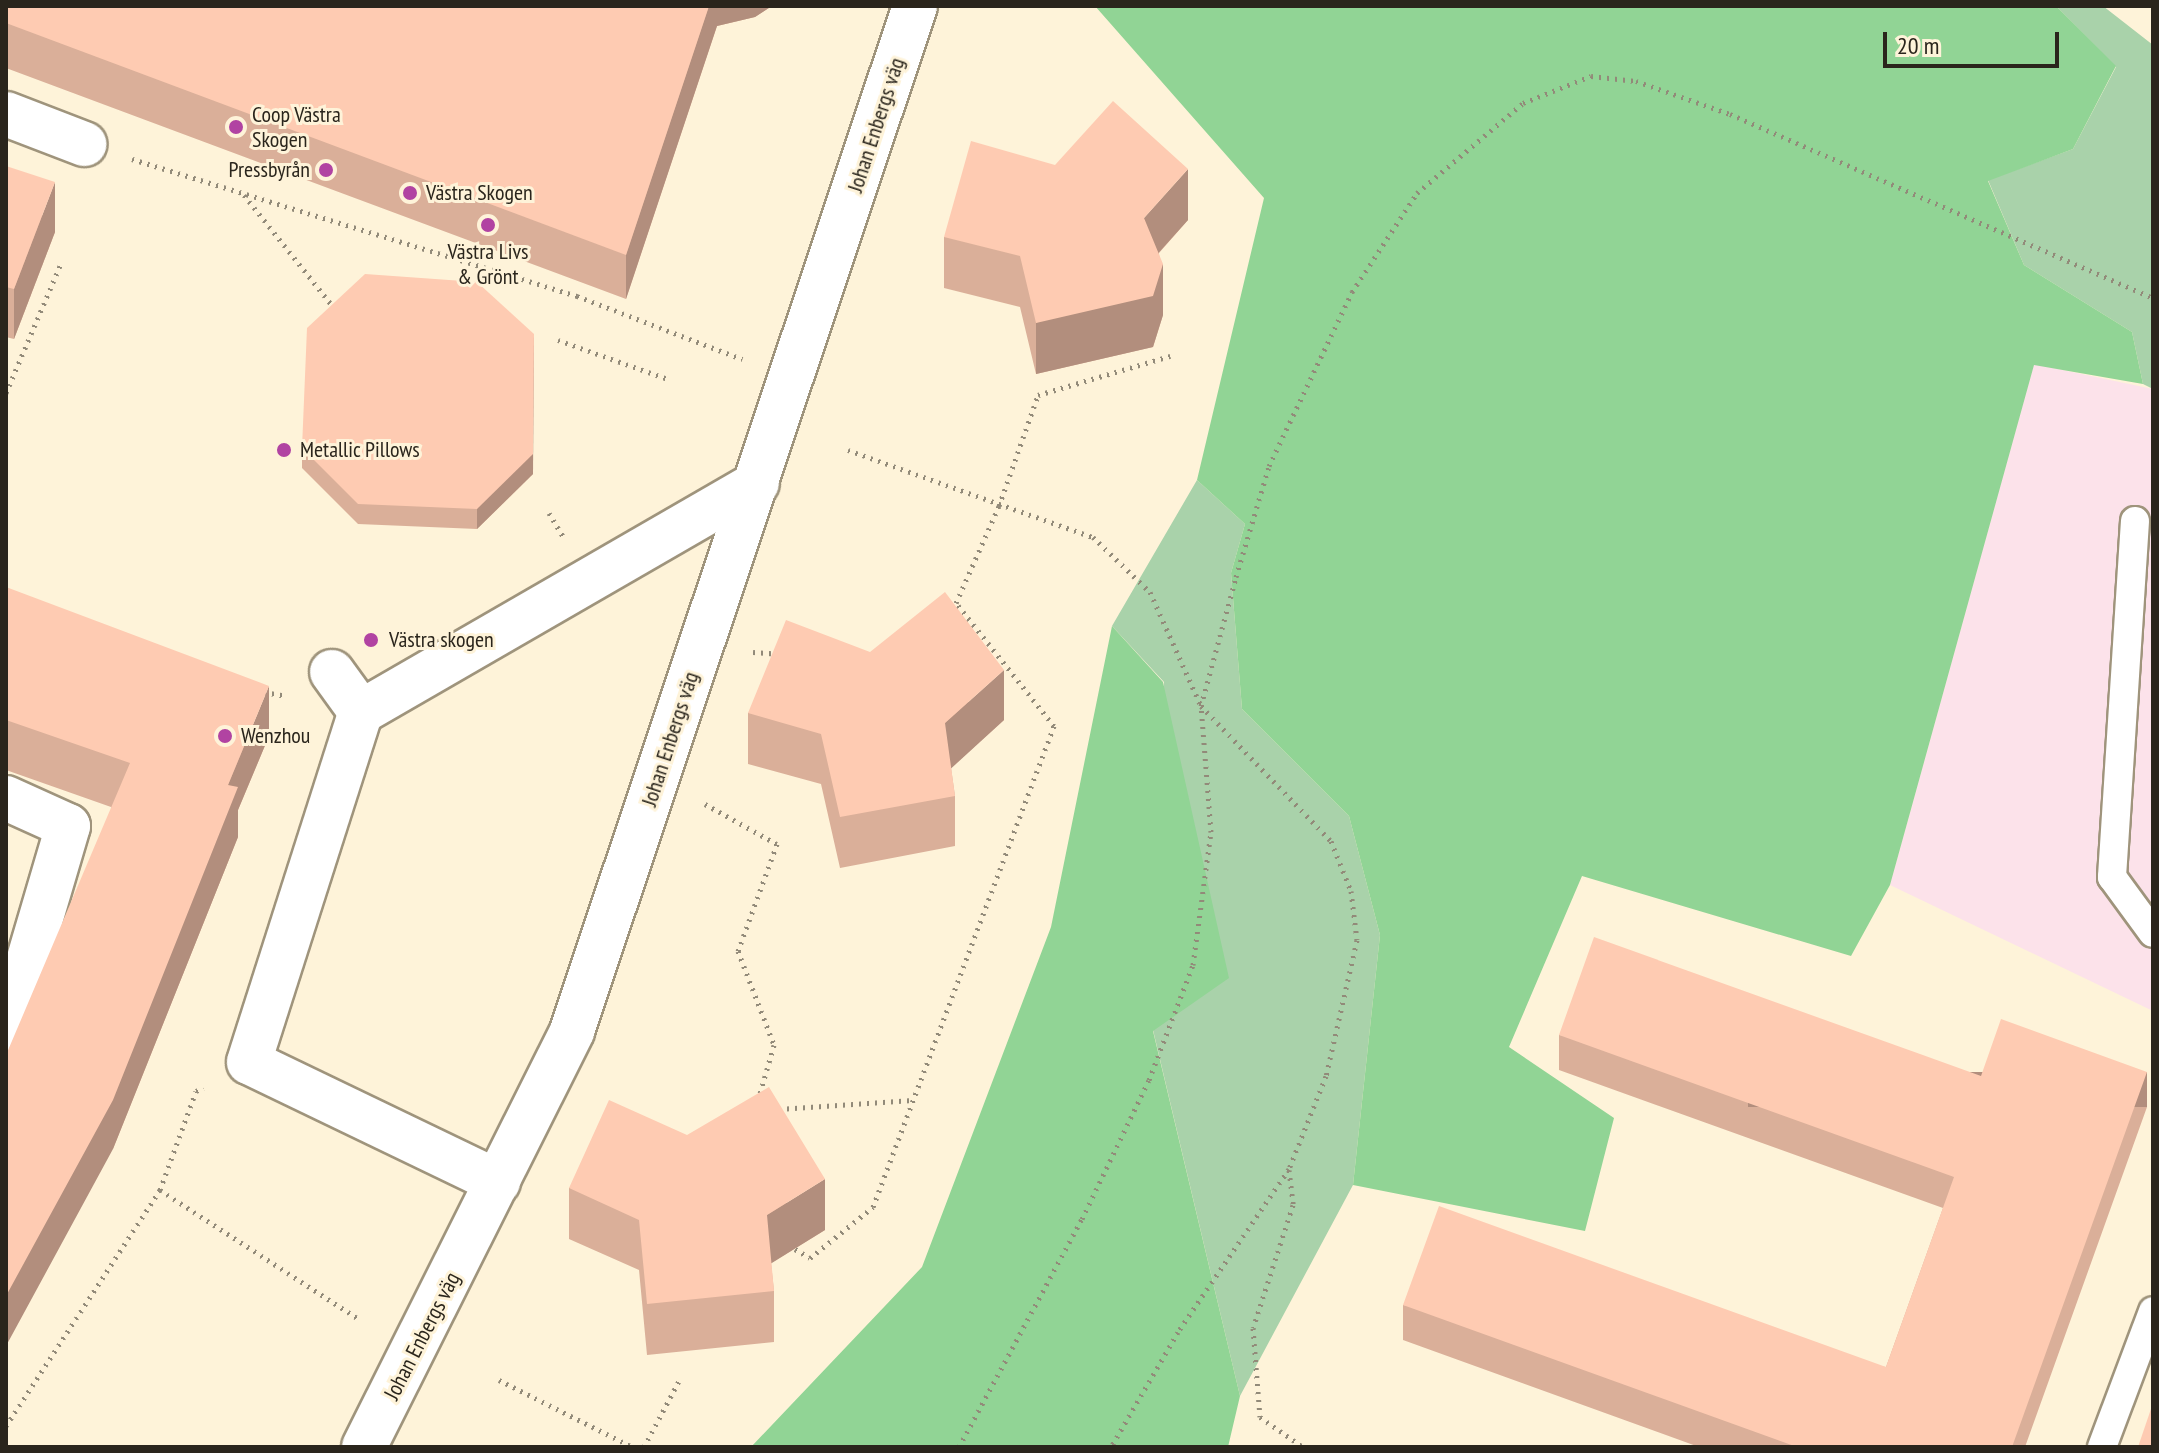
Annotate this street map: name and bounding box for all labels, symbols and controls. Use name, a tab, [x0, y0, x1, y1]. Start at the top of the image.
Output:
scale bar	[1887, 16, 2063, 66]
text: 20 m	[1897, 30, 1939, 61]
street label: Johan Enbergs väg	[842, 54, 910, 196]
place label: Coop Västra Skogen	[252, 101, 341, 152]
marker: Coop Västra Skogen	[227, 118, 245, 136]
place label: Pressbyrån	[229, 157, 310, 183]
marker: Pressbyrån	[317, 161, 335, 179]
place label: Västra Skogen	[426, 180, 533, 206]
marker: Västra Skogen	[401, 184, 419, 202]
marker: Västra Livs & Grönt	[479, 216, 497, 234]
place label: Västra Livs & Grönt	[447, 238, 529, 290]
place label: Metallic Pillows	[300, 437, 420, 463]
marker: Metallic Pillows	[275, 441, 293, 459]
place label: Västra skogen	[389, 627, 494, 653]
marker: Västra skogen	[360, 629, 382, 651]
street label: Johan Enbergs väg	[636, 668, 704, 810]
place label: Wenzhou	[241, 723, 310, 749]
marker: Wenzhou	[216, 727, 234, 745]
street label: Johan Enbergs väg	[379, 1268, 465, 1404]

